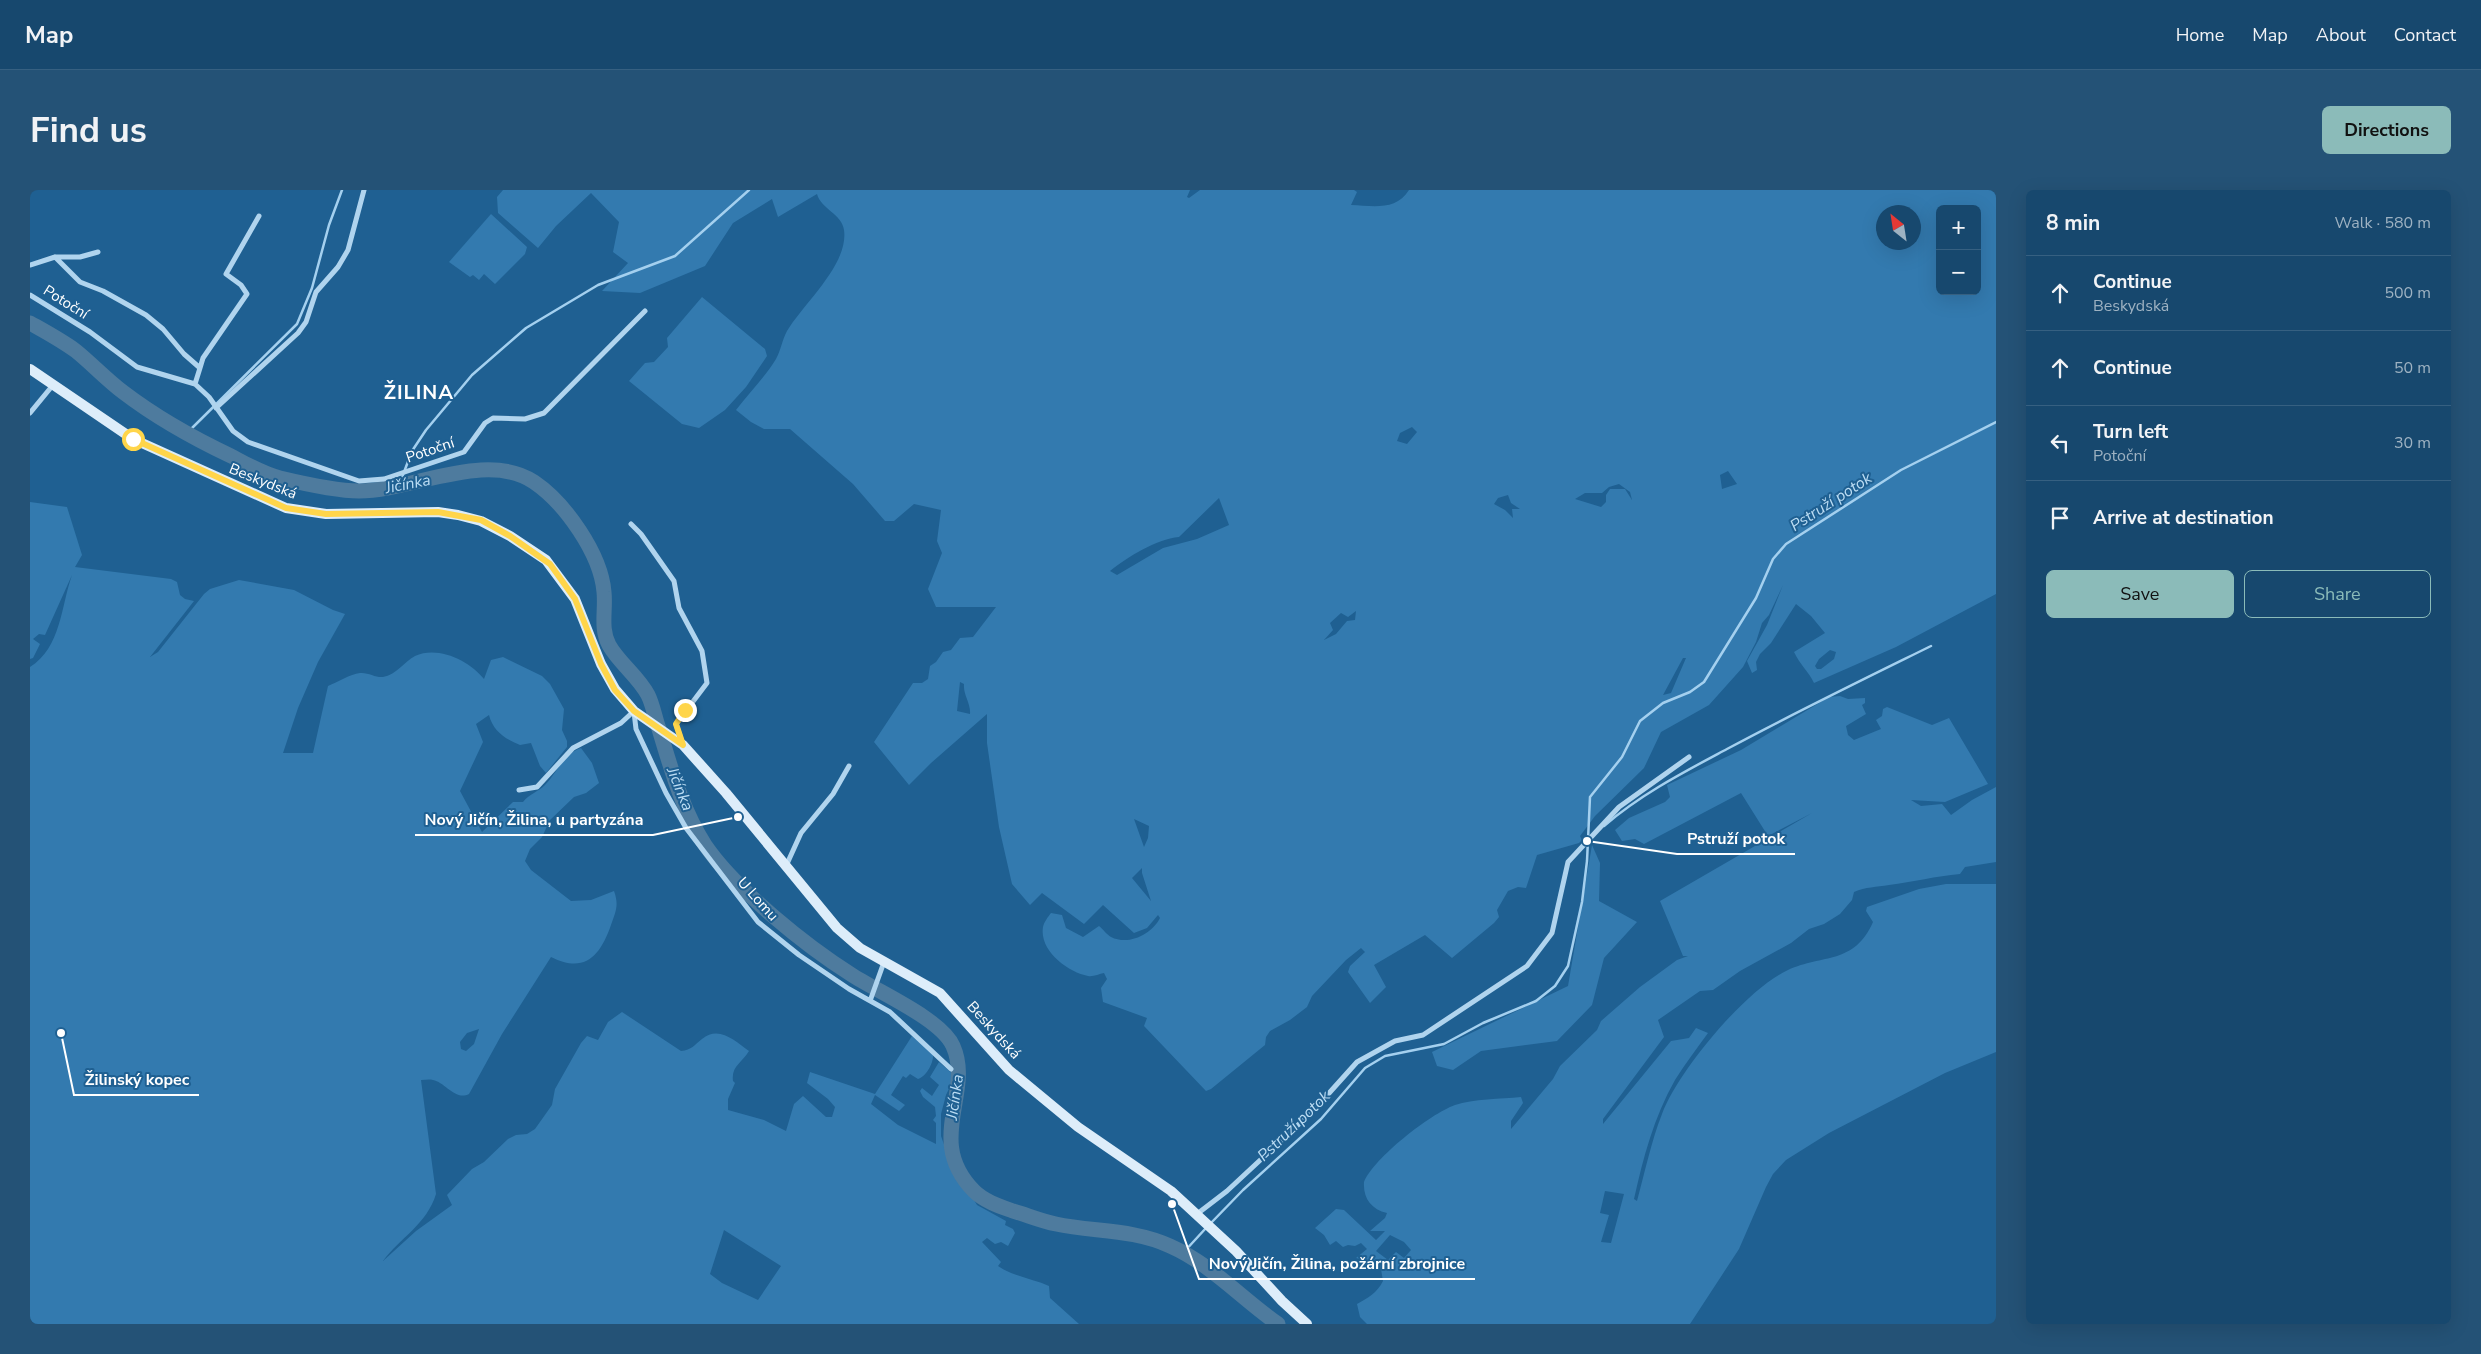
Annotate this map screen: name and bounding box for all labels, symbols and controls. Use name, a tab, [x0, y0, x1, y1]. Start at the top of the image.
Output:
text: Map	[25, 19, 73, 51]
text: Home	[2176, 23, 2224, 47]
text: Map	[2252, 23, 2288, 47]
text: About	[2316, 23, 2366, 47]
text: Contact	[2394, 23, 2456, 47]
button: Directions	[2322, 106, 2451, 154]
text: Find us	[30, 107, 147, 154]
north arrow	[1876, 205, 1921, 250]
map controls	[1936, 205, 1981, 295]
button: +	[1936, 205, 1981, 250]
text: 8 min	[2046, 209, 2100, 237]
text: Walk · 580 m	[2335, 212, 2431, 234]
button: −	[1936, 250, 1981, 295]
text: Continue	[2093, 269, 2172, 295]
icon: ahead	[2046, 279, 2074, 307]
street label: Potoční	[40, 280, 94, 325]
text: 500 m	[2384, 282, 2431, 304]
text: Beskydská	[2093, 295, 2169, 317]
icon: ahead	[2046, 354, 2074, 382]
text: Continue	[2093, 355, 2172, 381]
text: 50 m	[2394, 357, 2431, 379]
district label: ŽILINA	[384, 379, 454, 406]
text: Turn left	[2093, 419, 2168, 445]
route start	[122, 428, 145, 451]
icon: left	[2046, 429, 2074, 457]
street label: Potoční	[403, 432, 458, 468]
text: 30 m	[2394, 432, 2431, 454]
text: Potoční	[2093, 445, 2146, 467]
street label: Beskydská	[226, 458, 300, 504]
water label: Pstruží potok	[1786, 467, 1877, 537]
water label: Jičínka	[383, 469, 432, 499]
icon: arrive	[2046, 504, 2074, 532]
text: Arrive at destination	[2093, 505, 2274, 531]
button: Save	[2046, 570, 2234, 618]
button: Share	[2244, 570, 2431, 618]
route end	[674, 699, 697, 722]
water label: Jičínka	[661, 763, 699, 814]
callout: Nový Jičín, Žilina, u partyzána	[415, 804, 653, 835]
text: Nový Jičín, Žilina, u partyzána	[425, 809, 643, 831]
callout: Pstruží potok	[1677, 823, 1795, 854]
text: Pstruží potok	[1687, 828, 1785, 850]
street label: U Lomu	[733, 873, 783, 925]
street label: Beskydská	[963, 997, 1025, 1063]
callout: Žilinský kopec	[74, 1064, 199, 1095]
text: Žilinský kopec	[85, 1069, 190, 1091]
water label: Jičínka	[941, 1073, 969, 1122]
water label: Pstruží potok	[1253, 1085, 1336, 1166]
callout: Nový Jičín, Žilina, požární zbrojnice	[1199, 1248, 1475, 1279]
text: Nový Jičín, Žilina, požární zbrojnice	[1209, 1253, 1466, 1275]

